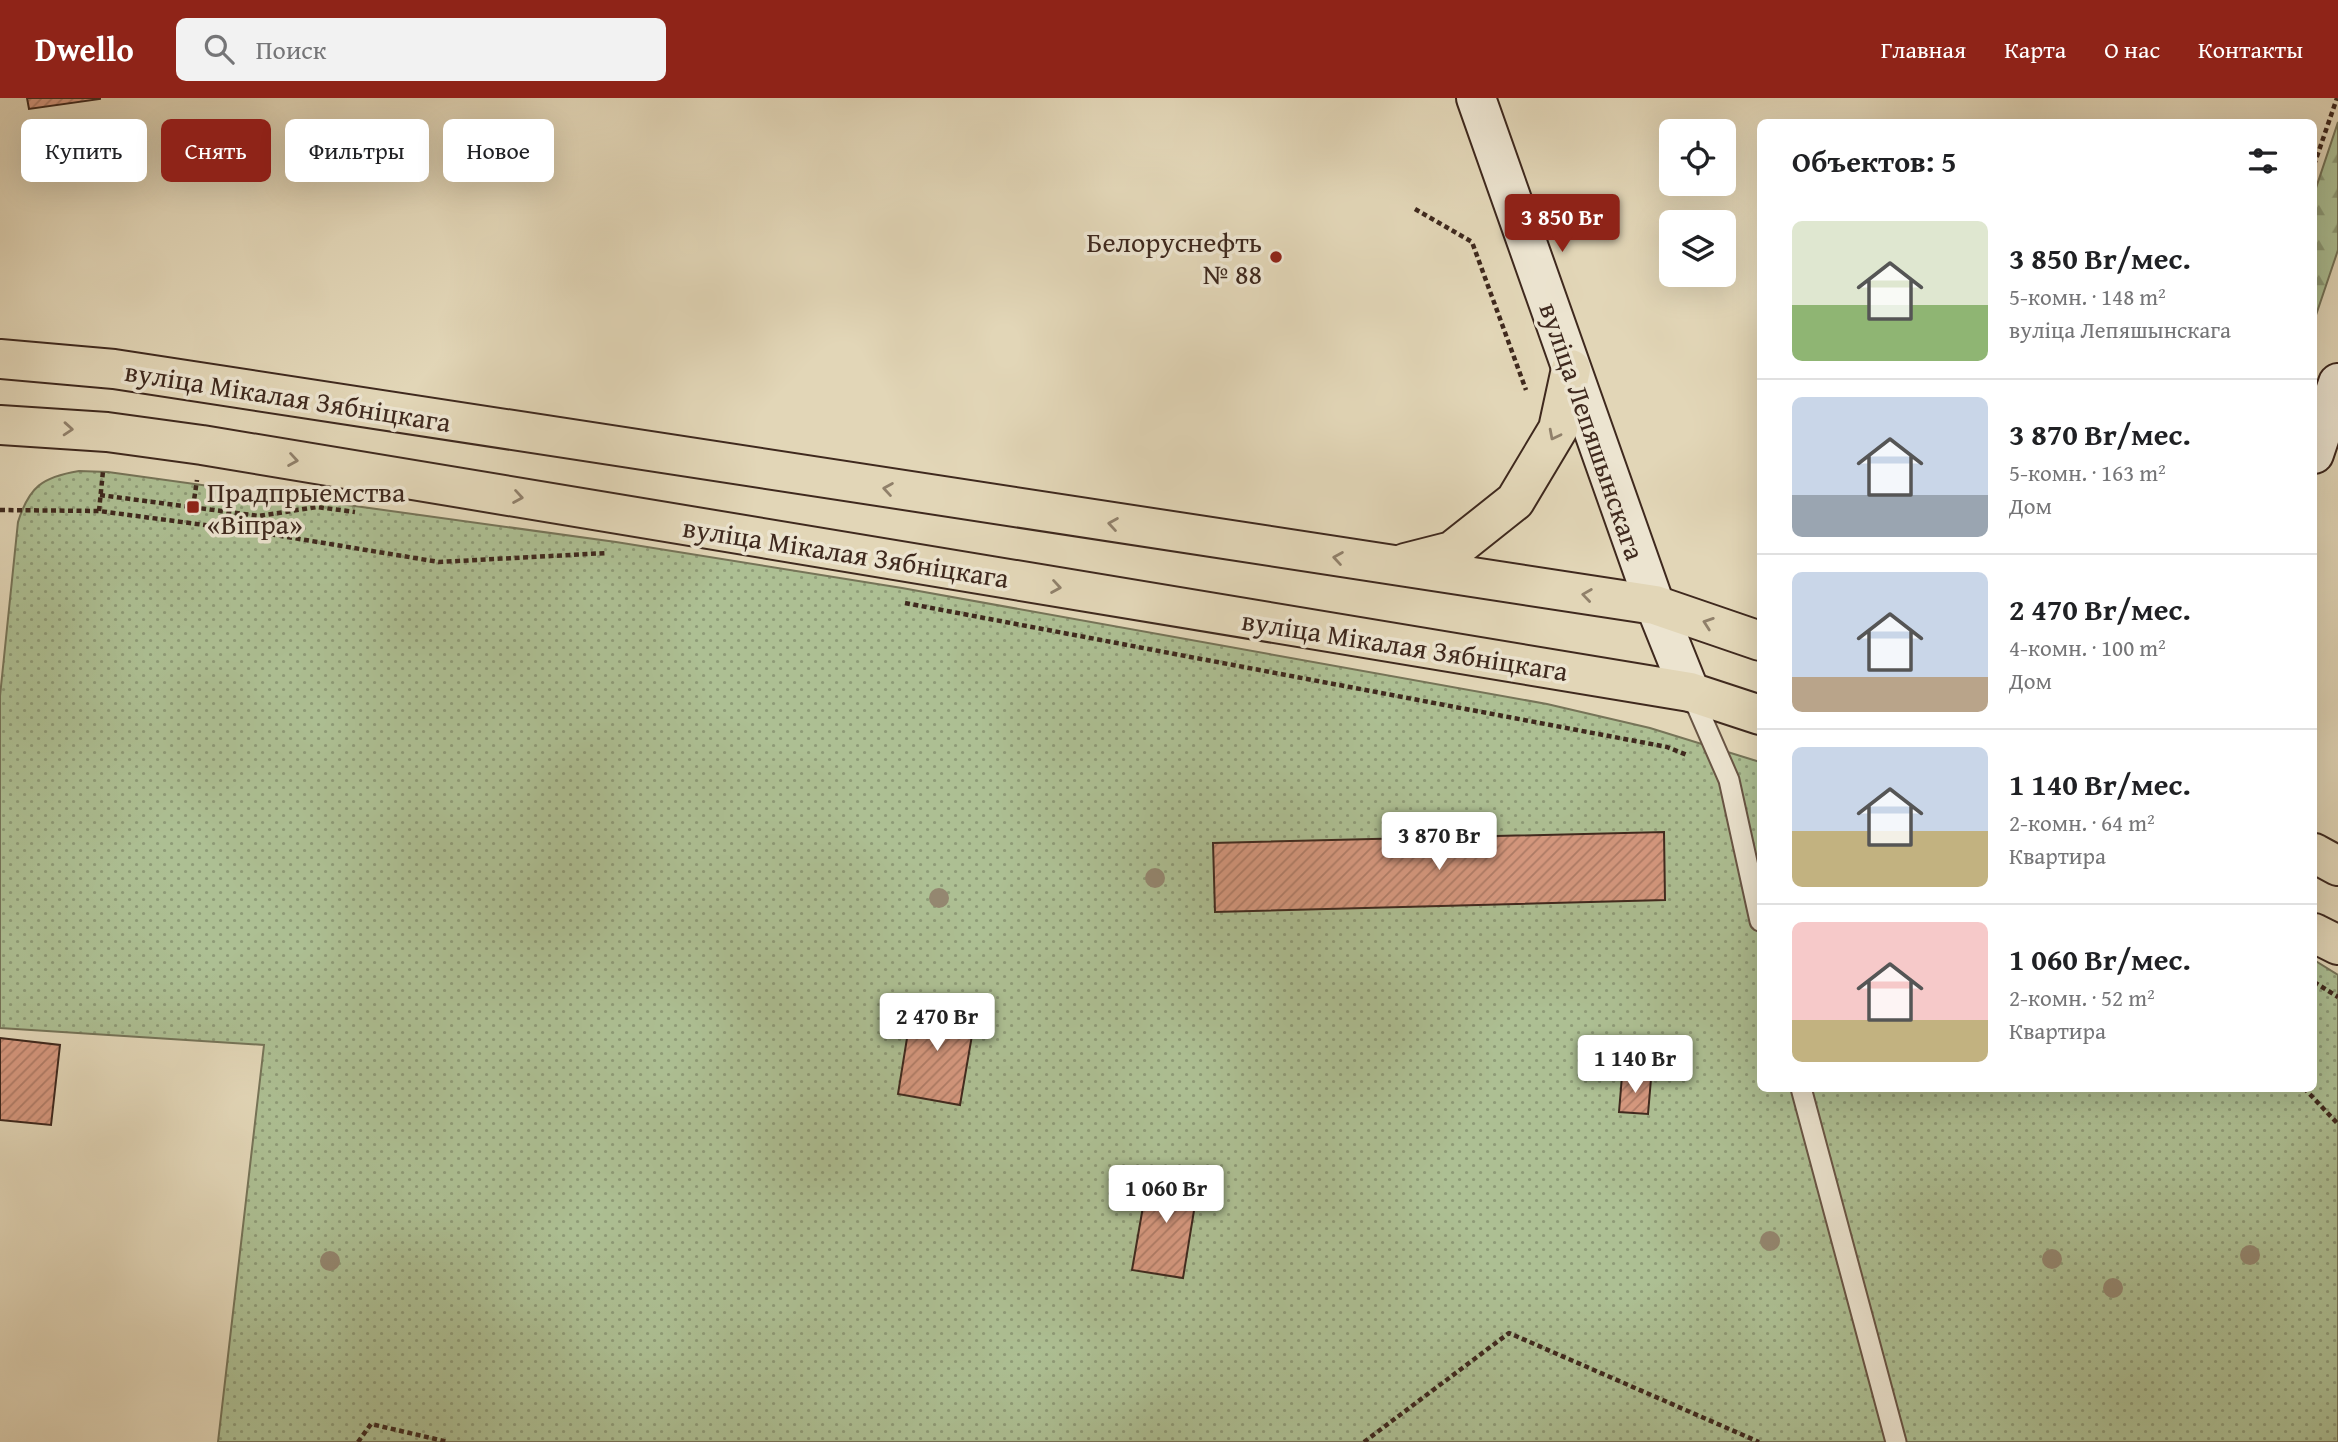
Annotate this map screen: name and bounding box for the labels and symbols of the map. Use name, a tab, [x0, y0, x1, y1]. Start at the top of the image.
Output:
pin: 3 850 Br	[1490, 194, 1634, 254]
place label: Белоруснефть № 88	[1087, 221, 1262, 294]
marker: Белоруснефть № 88	[1268, 249, 1284, 265]
street label: вуліца Лепяшынскага	[1530, 297, 1657, 566]
street label: вуліца Мікалая Зябніцкага	[122, 350, 455, 442]
one-way arrow	[63, 422, 74, 437]
one-way arrow	[1549, 428, 1563, 440]
one-way arrow	[287, 452, 299, 467]
place label: Прадпрыемства «Віпра»	[207, 471, 406, 544]
one-way arrow	[882, 482, 894, 497]
one-way arrow	[512, 489, 524, 504]
marker: Прадпрыемства «Віпра»	[185, 499, 201, 515]
street label: вуліца Мікалая Зябніцкага	[680, 506, 1013, 598]
one-way arrow	[1107, 516, 1119, 531]
one-way arrow	[1332, 551, 1344, 566]
one-way arrow	[1051, 579, 1062, 594]
one-way arrow	[1581, 588, 1593, 603]
street label: вуліца Мікалая Зябніцкага	[1239, 599, 1572, 691]
one-way arrow	[1702, 617, 1714, 631]
pin: 3 870 Br	[1367, 812, 1511, 872]
pin: 2 470 Br	[865, 993, 1009, 1053]
pin: 1 140 Br	[1563, 1035, 1707, 1095]
pin: 1 060 Br	[1094, 1166, 1238, 1225]

